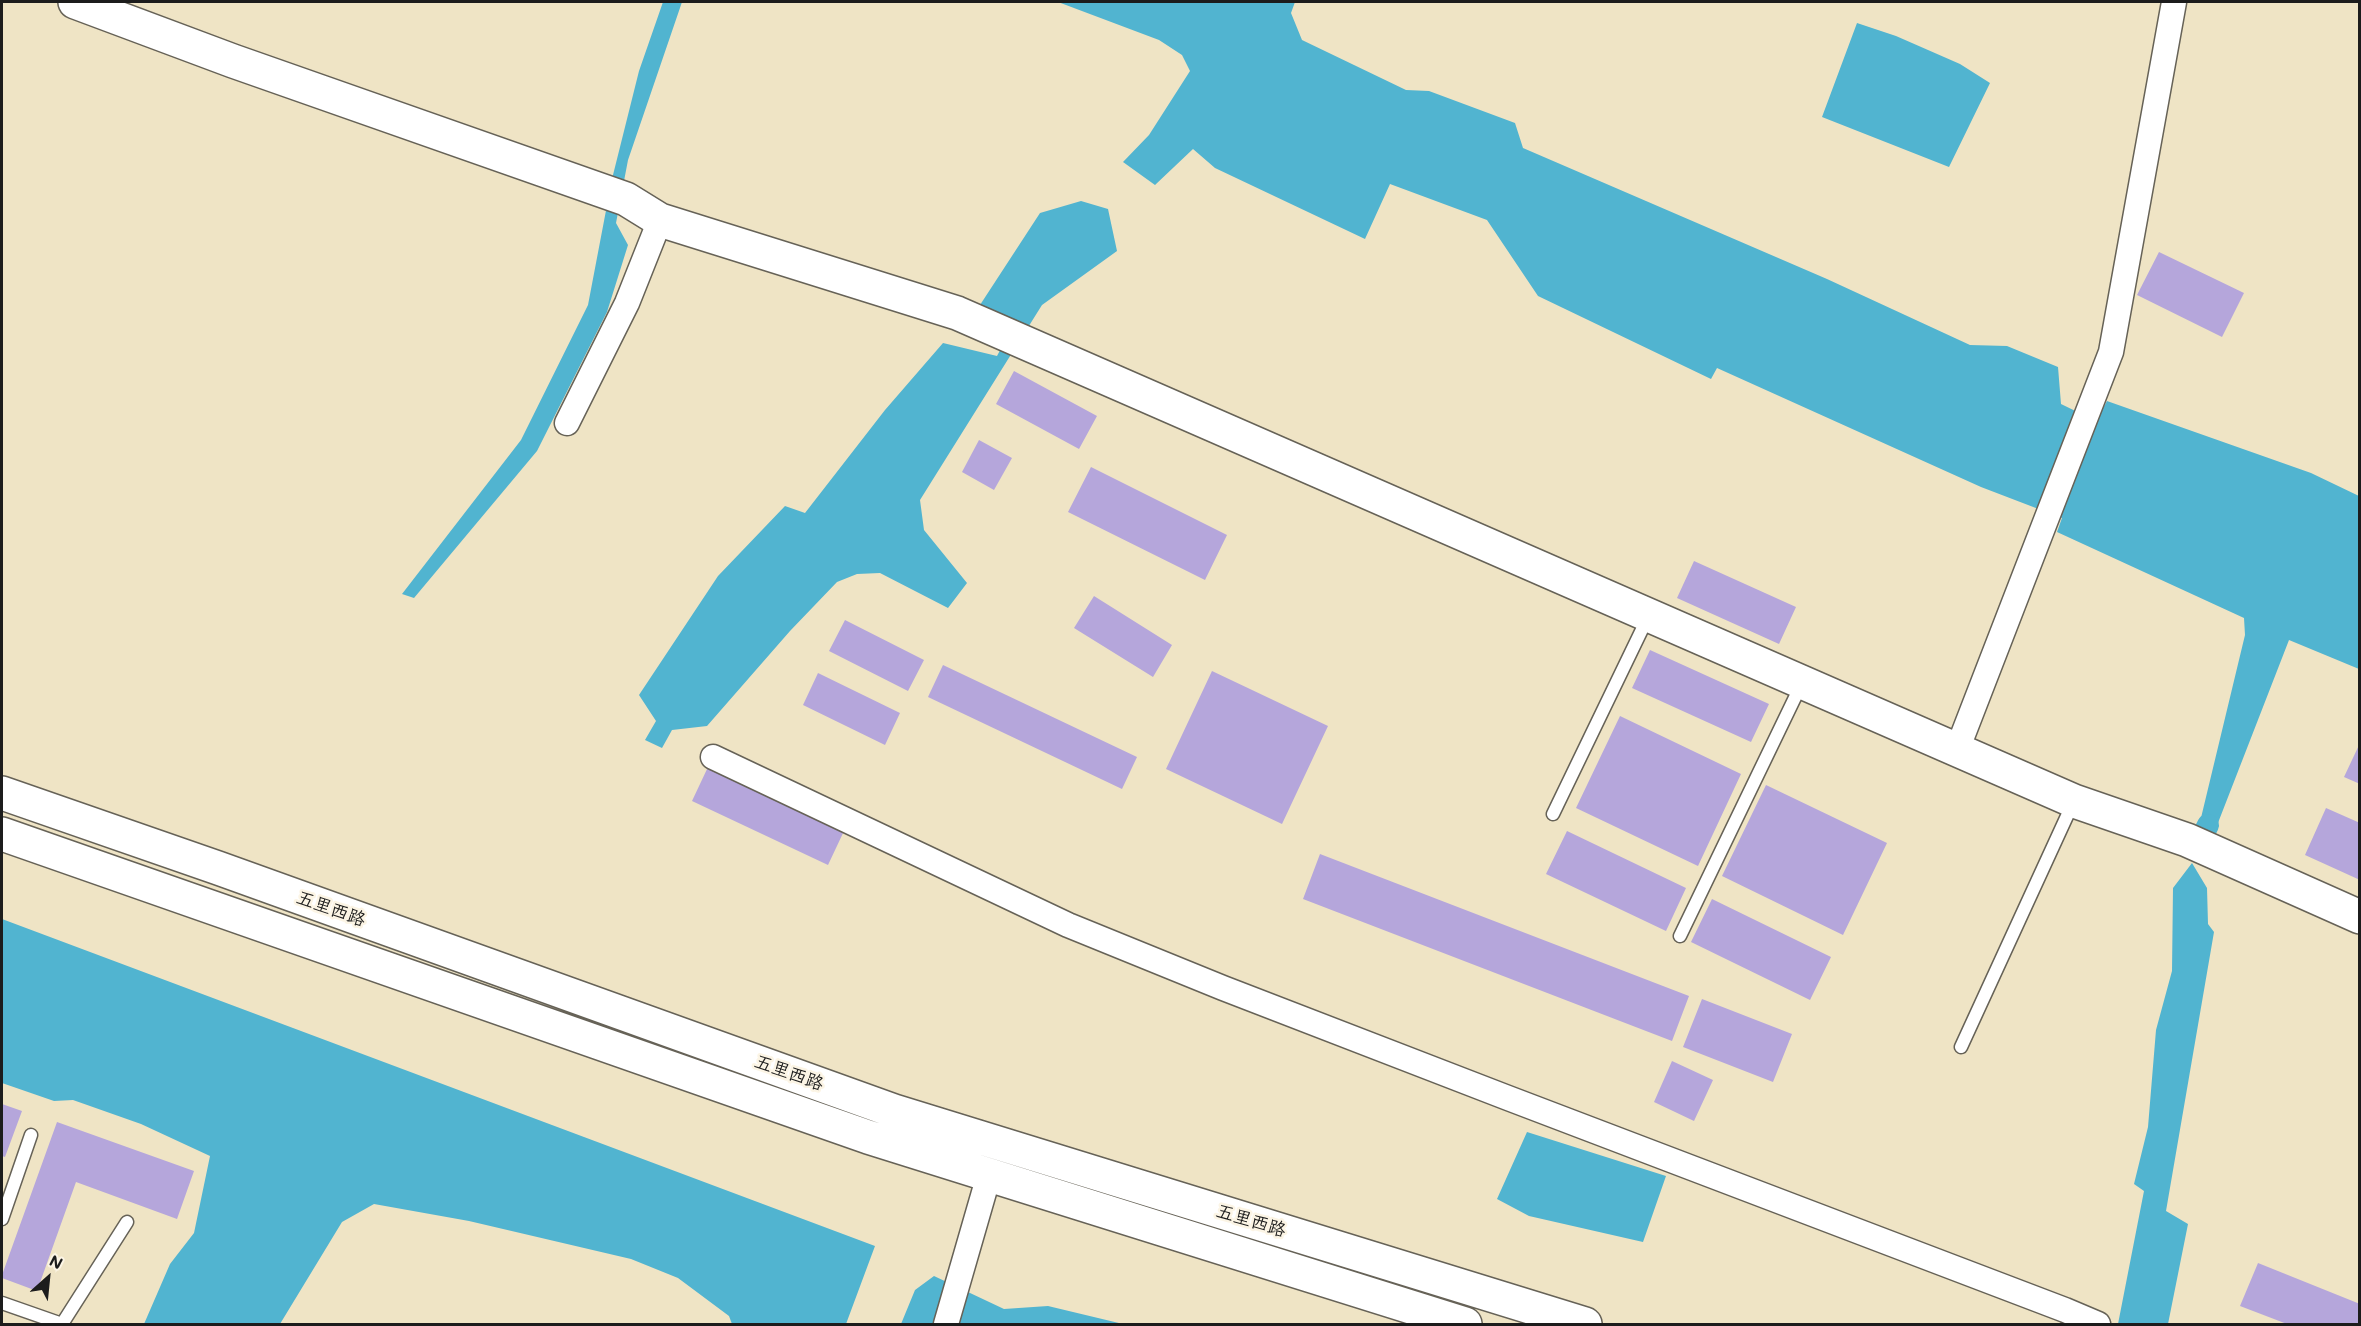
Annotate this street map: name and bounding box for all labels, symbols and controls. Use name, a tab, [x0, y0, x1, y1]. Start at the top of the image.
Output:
street label: 五里西路	[293, 887, 369, 931]
street label: 五里西路	[751, 1051, 827, 1095]
street label: 五里西路	[1213, 1200, 1289, 1242]
north arrow	[18, 1248, 78, 1308]
text: N	[46, 1249, 67, 1274]

